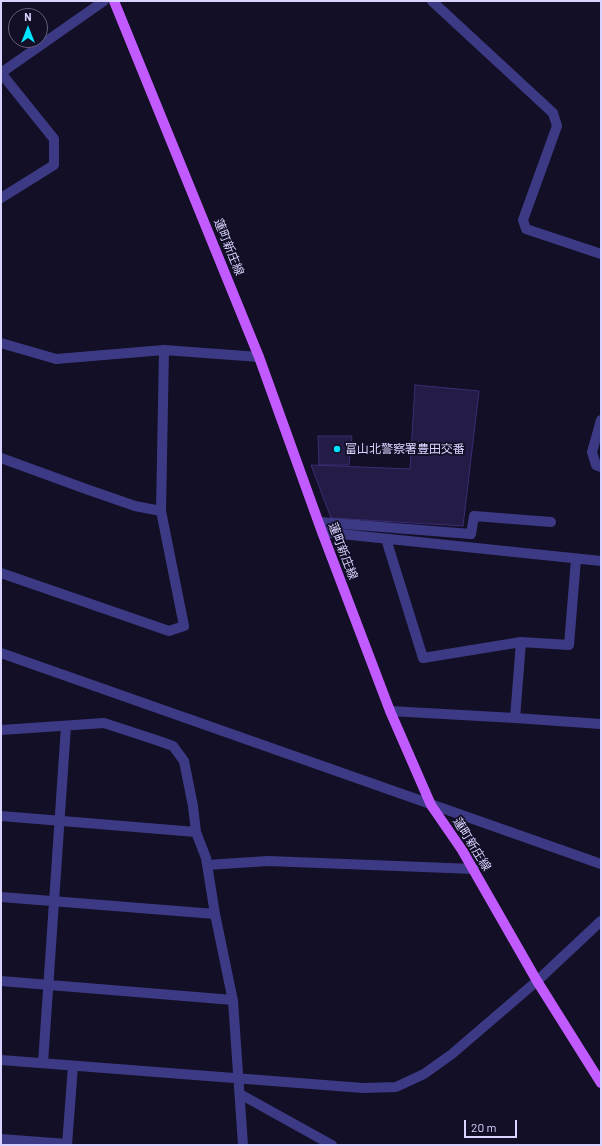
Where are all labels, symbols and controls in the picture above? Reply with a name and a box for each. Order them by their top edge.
north arrow [8,8,48,48]
text: N [24,10,32,23]
street label: 蓮町新庄線 [211,216,247,278]
place label: 富山北警察署豊田交番 [345,442,465,456]
marker: 富山北警察署豊田交番 [332,444,342,454]
street label: 蓮町新庄線 [326,520,360,582]
street label: 蓮町新庄線 [450,815,494,873]
scale bar [466,1112,519,1138]
text: 20 m [471,1120,497,1134]

